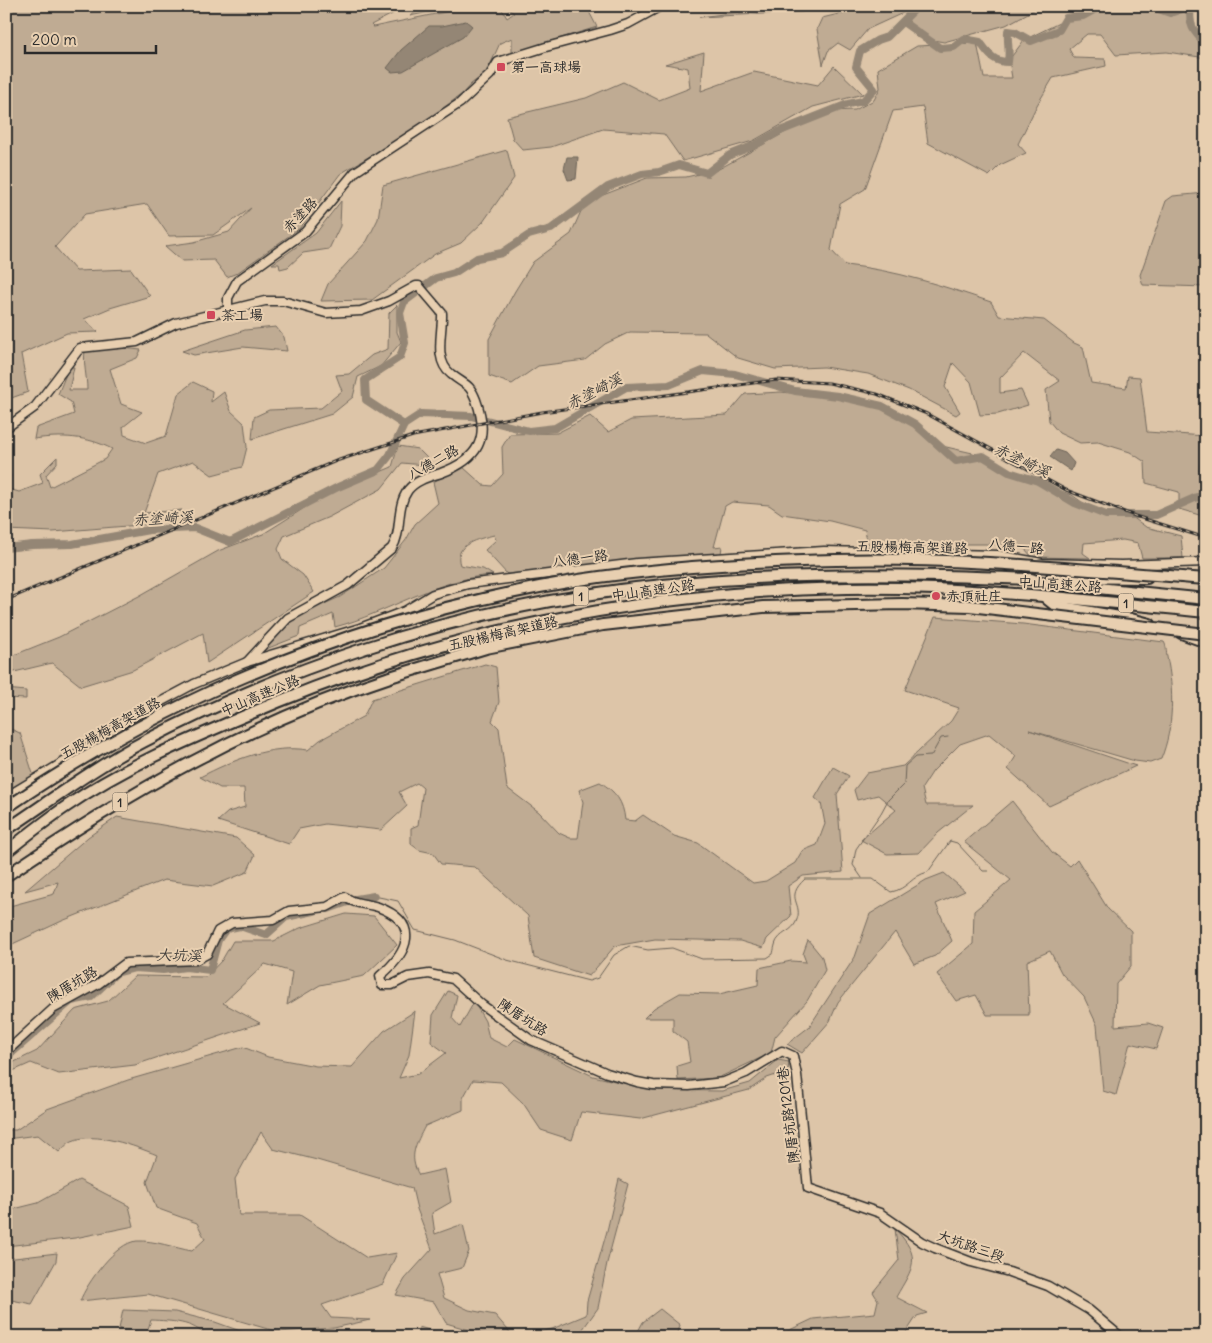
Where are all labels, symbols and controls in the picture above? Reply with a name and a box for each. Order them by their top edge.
scale bar [25,22,156,54]
text: 200 m [32,30,77,49]
place label: 第一高球場 [511,58,581,76]
marker: 第一高球場 [495,61,507,73]
street label: 赤塗路 [279,194,321,236]
place label: 茶工場 [221,306,263,324]
marker: 茶工場 [205,309,217,321]
water label: 赤塗崎溪 [563,368,626,413]
water label: 赤塗崎溪 [991,439,1054,482]
street label: 八德二路 [404,441,462,483]
water label: 赤塗崎溪 [133,507,194,529]
street label: 八德一路 [987,534,1045,558]
street label: 五股楊梅高架道路 [856,537,968,557]
street label: 八德一路 [551,546,609,570]
street label: 中山高速公路 [1017,572,1103,596]
street label: 中山高速公路 [610,575,696,605]
road number: 1 [574,586,588,606]
place label: 赤頂社庄 [946,587,1002,605]
marker: 赤頂社庄 [930,590,942,602]
road number: 1 [1118,594,1134,612]
street label: 五股楊梅高架道路 [446,612,560,654]
street label: 中山高速公路 [218,670,302,720]
street label: 五股楊梅高架道路 [57,693,163,763]
road number: 1 [112,792,128,812]
water label: 大坑溪 [156,945,203,965]
street label: 陳厝坑路 [43,962,101,1006]
street label: 陳厝坑路 [495,994,551,1040]
street label: 陳厝坑路1201巷 [773,1064,803,1165]
street label: 大坑路三段 [935,1226,1007,1266]

